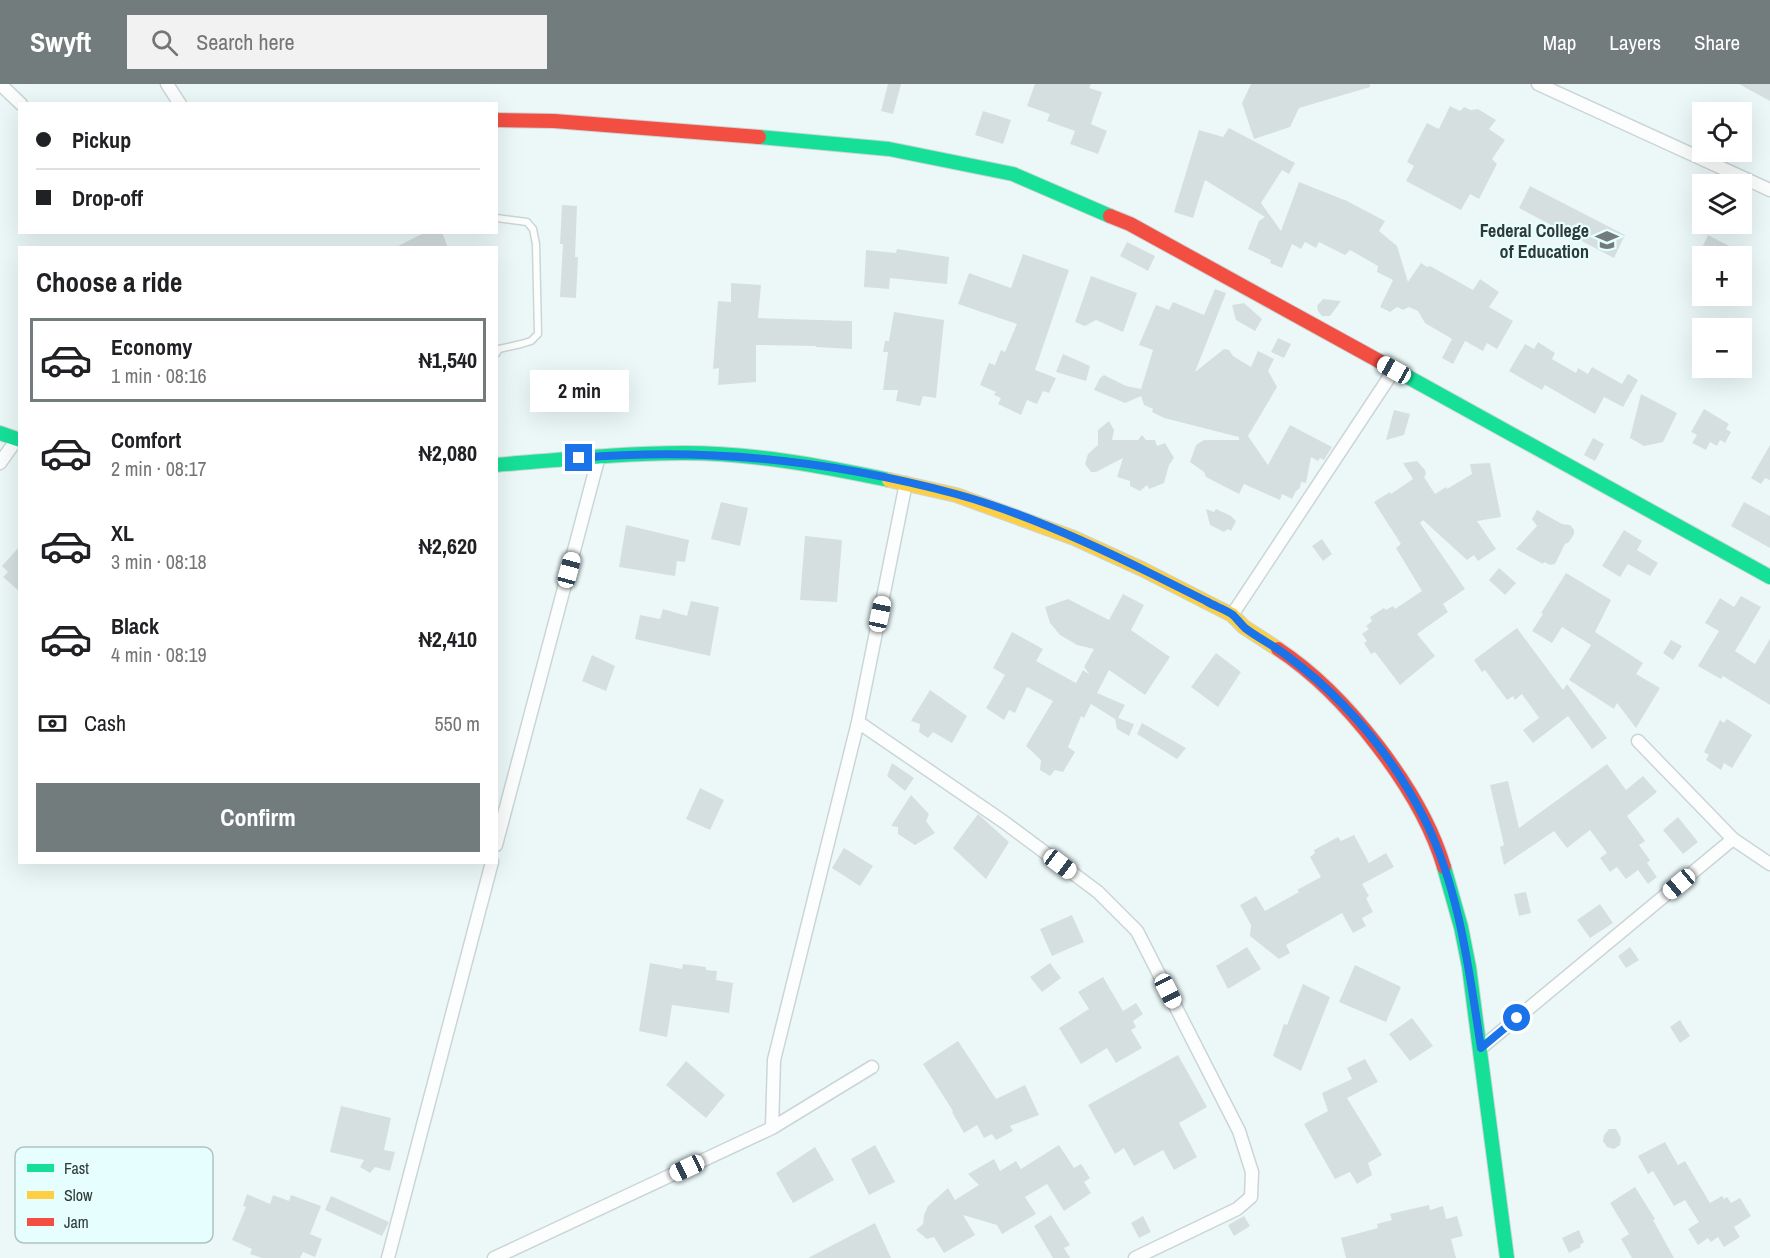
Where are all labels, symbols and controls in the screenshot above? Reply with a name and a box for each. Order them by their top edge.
search box [127,15,547,69]
text: Swyft [30,23,91,61]
icon: search [148,26,181,59]
text: Search here [196,27,295,57]
text: Map [1543,28,1576,57]
text: Layers [1609,28,1661,57]
text: Share [1694,28,1740,57]
map controls [1692,102,1752,378]
button: locate [1692,102,1752,162]
text: Pickup [72,125,131,155]
button: layers [1692,174,1752,234]
text: Drop-off [72,183,143,213]
place label: Federal College of Education [1480,218,1589,264]
school or university icon: Federal College of Education [1594,227,1620,253]
button: + [1692,246,1752,306]
text: Choose a ride [36,264,182,300]
button: − [1692,318,1752,378]
text: Economy [111,332,192,362]
icon: car [39,333,93,387]
text: ₦1,540 [419,345,477,375]
car [1374,353,1414,387]
text: 1 min · 08:16 [111,362,207,389]
callout: 2 min [530,371,628,413]
text: 2 min [558,377,601,404]
text: Comfort [111,425,181,455]
icon: car [39,426,93,480]
text: ₦2,080 [419,438,477,468]
route end [565,444,592,471]
text: 2 min · 08:17 [111,455,207,482]
text: XL [111,518,134,548]
icon: car [39,519,93,573]
text: ₦2,620 [419,531,477,561]
text: 3 min · 08:18 [111,548,207,575]
car [556,550,582,590]
car [867,595,893,633]
text: Black [111,611,159,641]
icon: car [39,612,93,666]
text: ₦2,410 [419,624,477,654]
text: 4 min · 08:19 [111,641,207,668]
icon: cash [36,707,69,740]
text: Cash [84,708,126,738]
text: 550 m [434,710,480,737]
button: Confirm [36,783,480,852]
car [1040,846,1080,882]
car [1659,866,1699,902]
car [1152,971,1184,1011]
route start [1503,1004,1530,1031]
legend [15,1147,213,1243]
car [667,1152,707,1184]
text: Fast [64,1157,89,1179]
text: Slow [64,1184,93,1206]
text: Jam [64,1211,89,1233]

